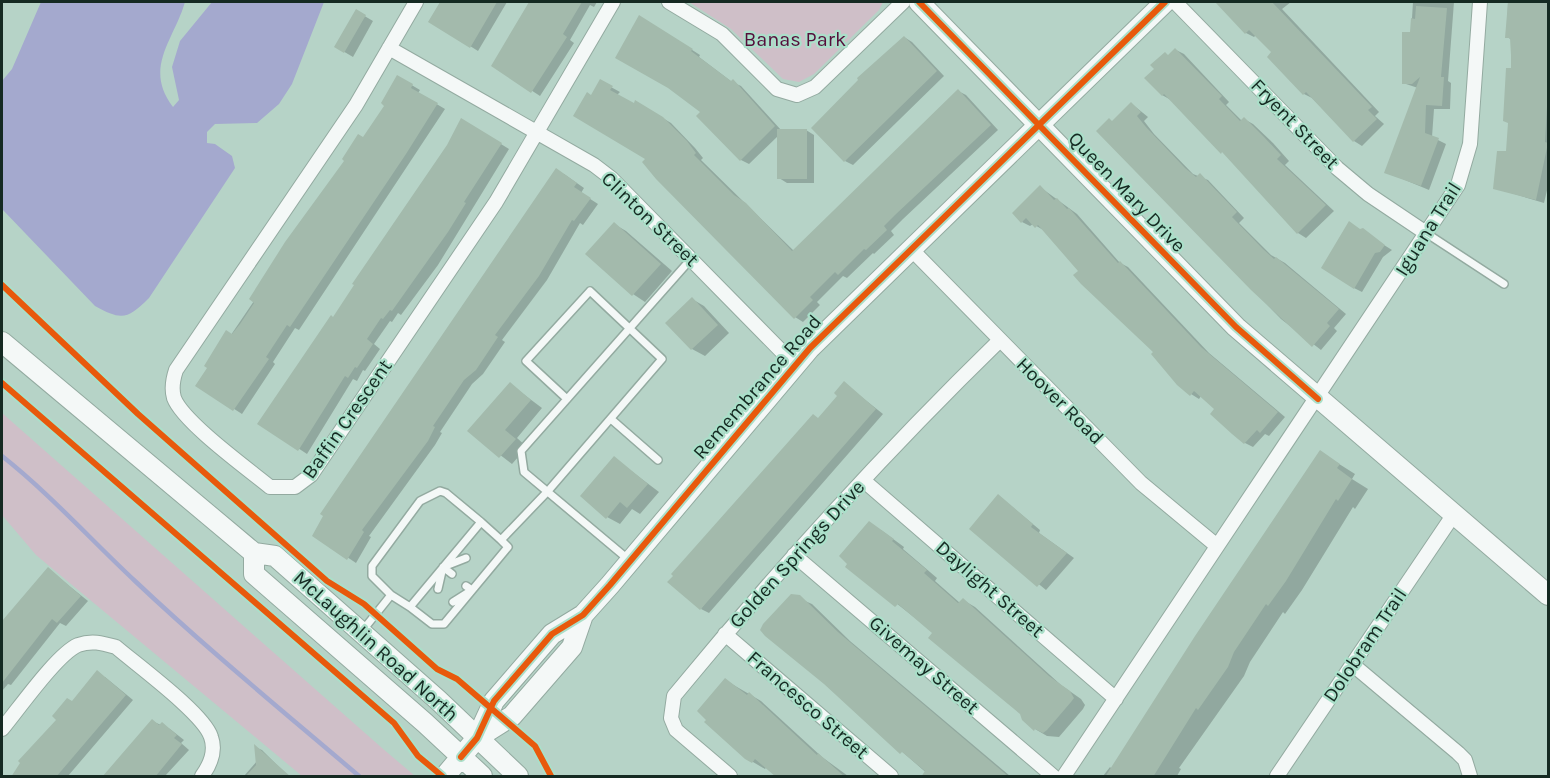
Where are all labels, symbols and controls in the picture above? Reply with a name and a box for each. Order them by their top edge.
park label: Banas Park [744,28,846,51]
street label: Fryent Street [1246,74,1344,174]
street label: Queen Mary Drive [1064,127,1190,257]
street label: Clinton Street [597,167,704,271]
street label: Iguana Trail [1390,178,1466,280]
street label: Remembrance Road [688,310,826,464]
street label: Hoover Road [1012,353,1108,449]
street label: Baffin Crescent [297,355,397,483]
street label: Golden Springs Drive [725,475,869,633]
street label: Daylight Street [931,536,1049,642]
street label: McLaughlin Road North [289,566,463,726]
street label: Dolobram Trail [1318,584,1412,706]
street label: Givemay Street [864,611,984,719]
street label: Francesco Street [743,646,874,764]

